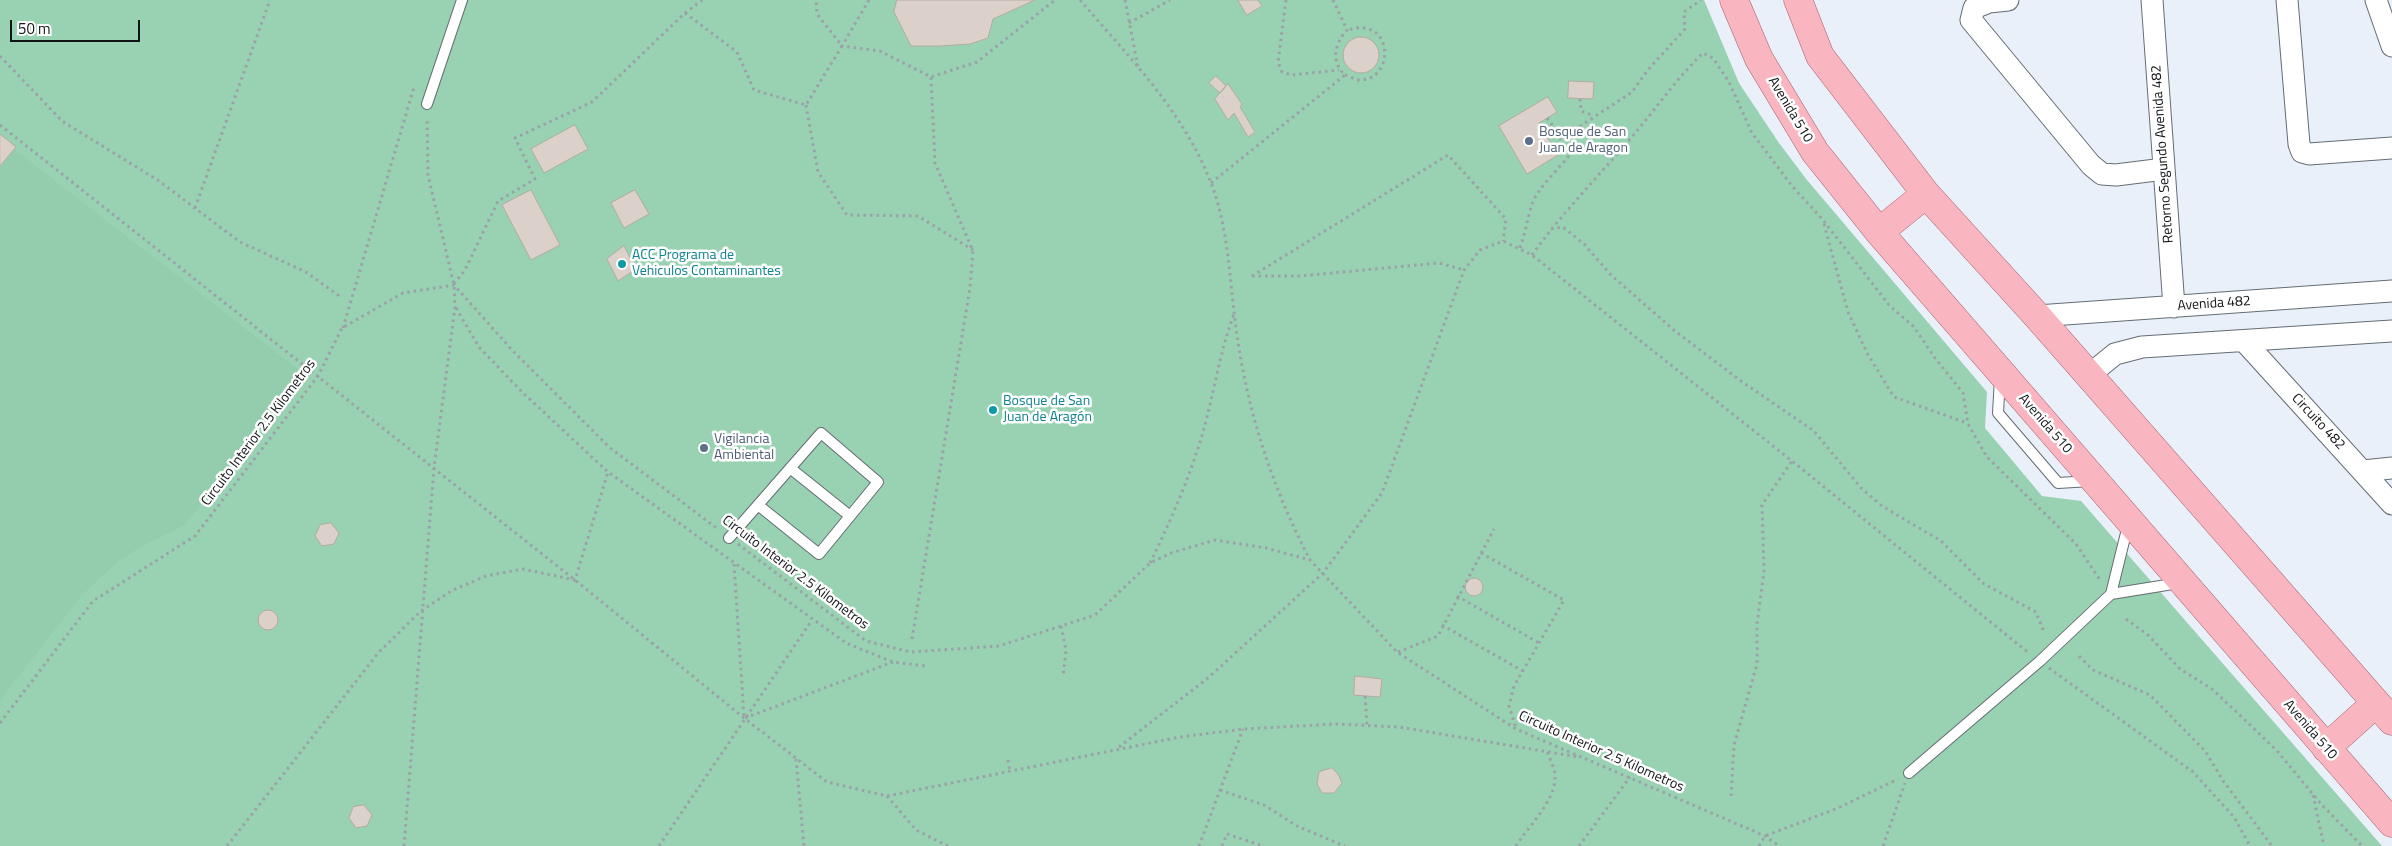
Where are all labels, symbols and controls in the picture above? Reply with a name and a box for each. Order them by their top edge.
scale bar [12,10,142,42]
text: 50 m [18,17,51,40]
street label: Retorno Segundo Avenida 482 [2148,64,2178,244]
street label: Avenida 510 [1764,74,1816,146]
place label: Bosque de San Juan de Aragon [1539,125,1628,158]
marker: Bosque de San Juan de Aragon [1523,135,1535,147]
place label: ACC Programa de Vehiculos Contaminantes [632,248,781,280]
marker: ACC Programa de Vehiculos Contaminantes [616,258,628,270]
street label: Avenida 482 [2177,293,2251,315]
street label: Circuito Interior 2.5 Kilometros [198,356,320,510]
street label: Circuito 482 [2288,390,2348,454]
street label: Avenida 510 [2015,391,2075,457]
place label: Bosque de San Juan de Aragón [1003,394,1092,427]
marker: Bosque de San Juan de Aragón [987,404,999,416]
place label: Vigilancia Ambiental [714,432,774,464]
marker: Vigilancia Ambiental [698,442,710,454]
street label: Circuito Interior 2.5 Kilometros [718,512,872,634]
street label: Avenida 510 [2280,697,2340,763]
street label: Circuito Interior 2.5 Kilometros [1516,708,1686,796]

